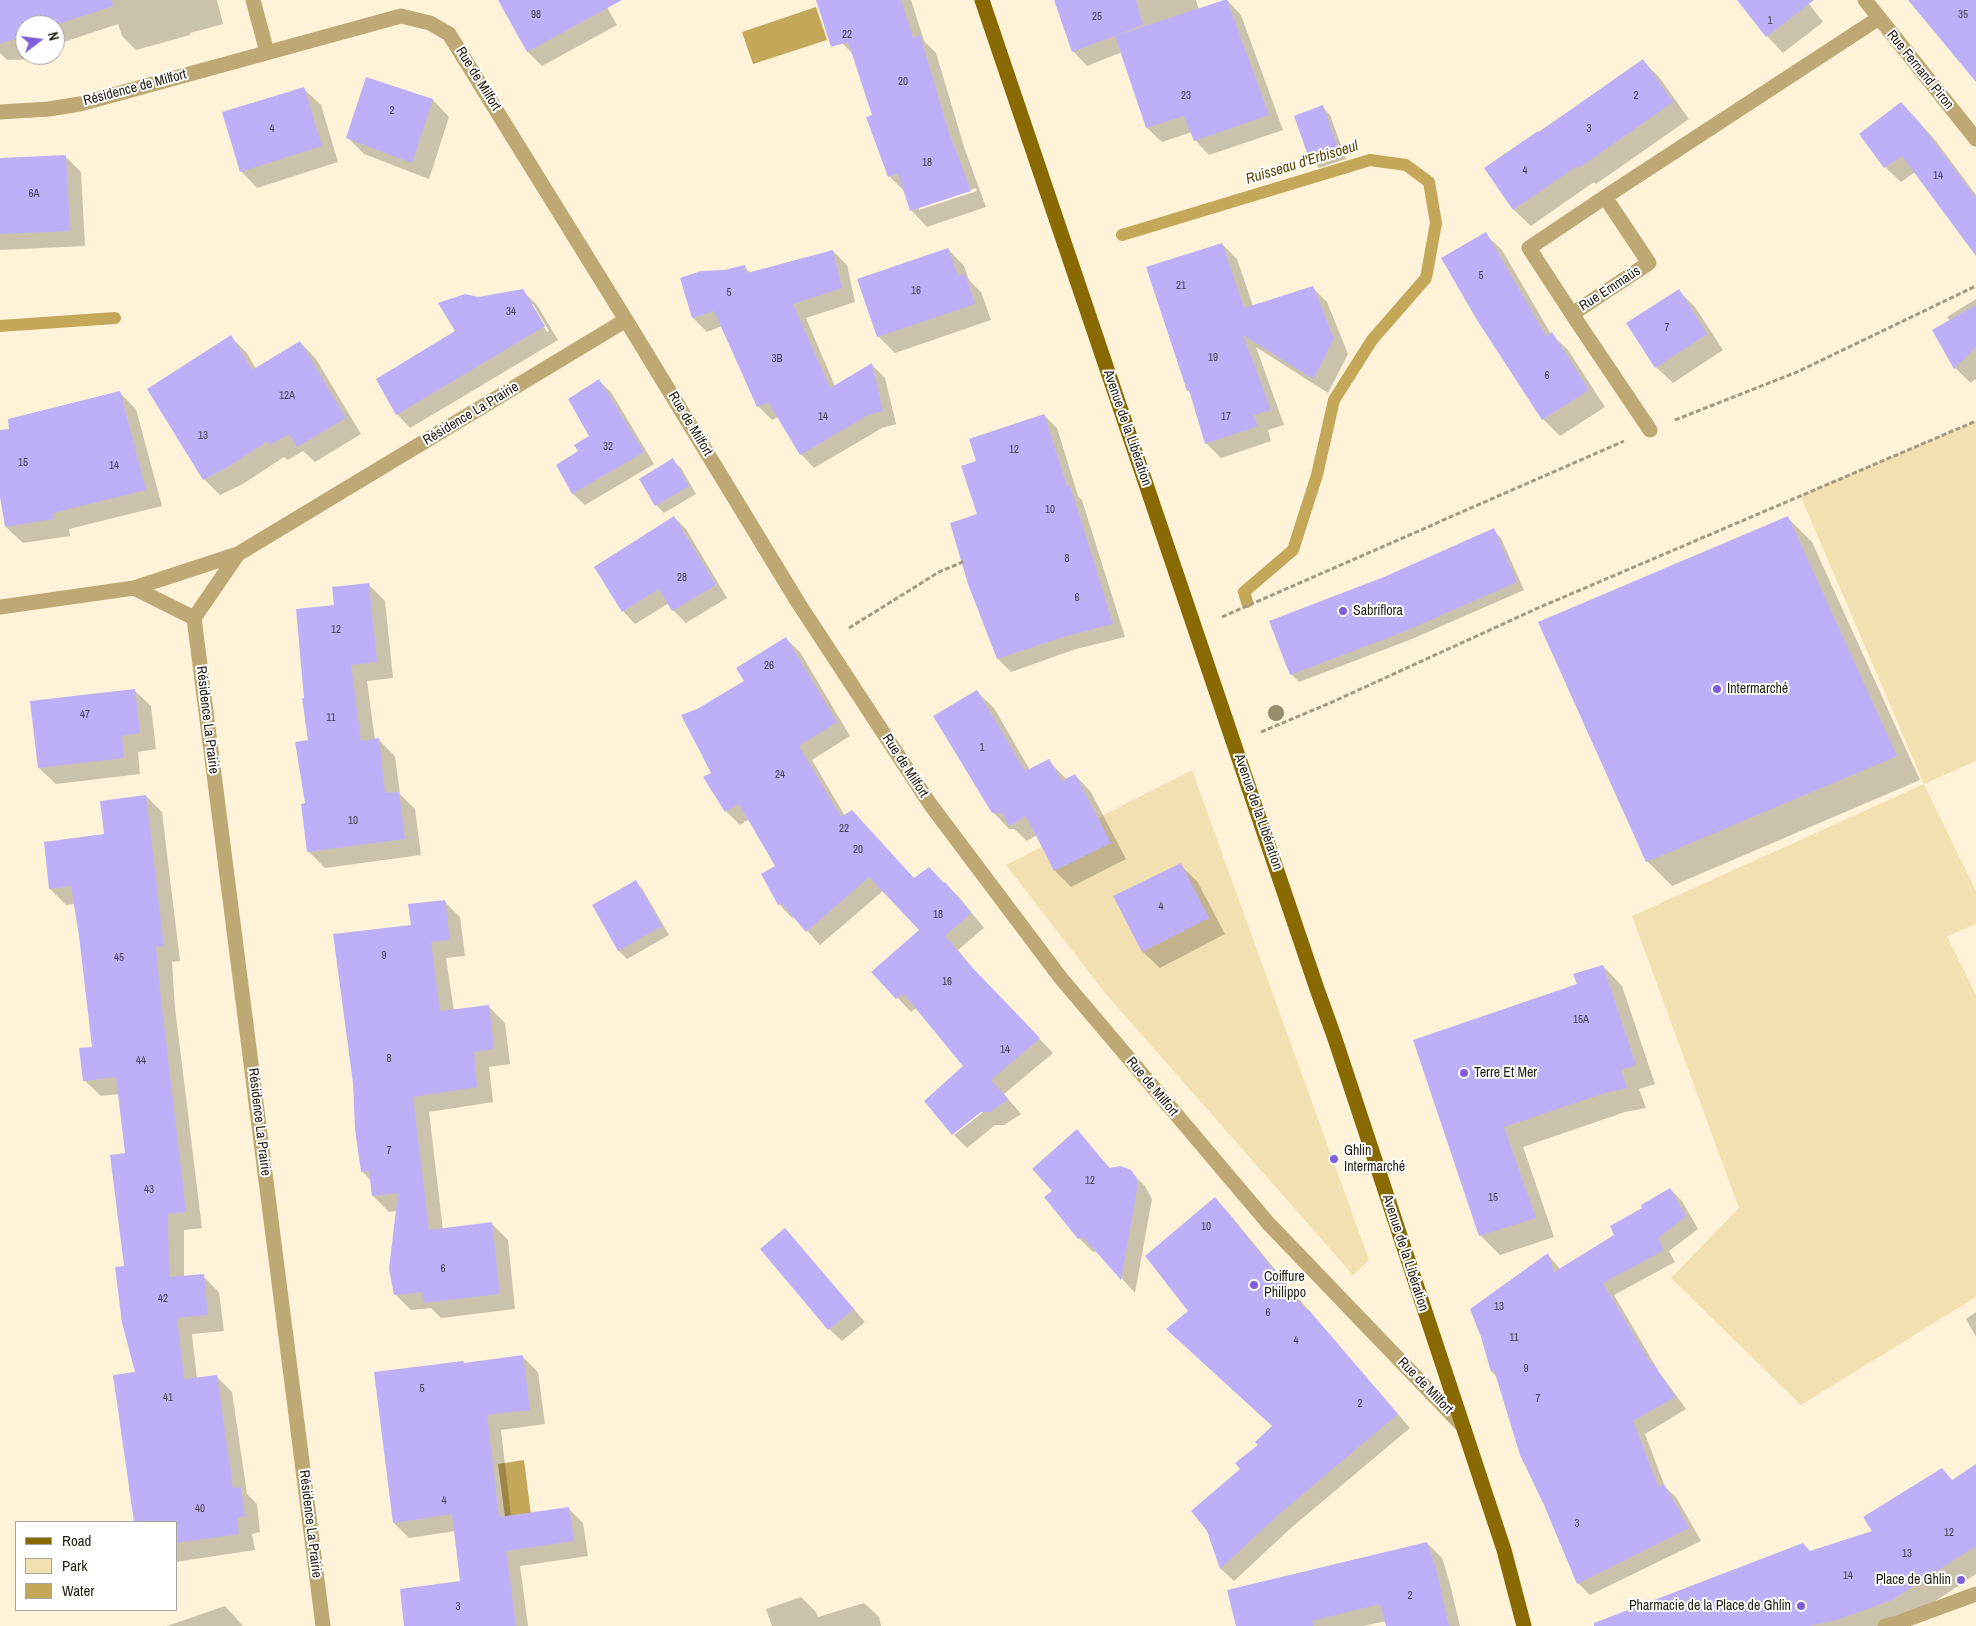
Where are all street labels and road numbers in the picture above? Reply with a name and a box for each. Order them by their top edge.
street label: Rue Fernand Piron [1883,27,1957,113]
street label: Rue de Milfort [452,44,504,114]
street label: Résidence de Milfort [82,66,188,110]
street label: Rue Emmaüs [1576,263,1644,315]
street label: Avenue de la Libération [1099,368,1155,488]
street label: Résidence La Prairie [420,379,522,449]
street label: Rue de Milfort [664,389,716,459]
street label: Résidence La Prairie [192,665,222,775]
street label: Rue de Milfort [878,731,932,801]
street label: Avenue de la Libération [1230,752,1286,872]
street label: Rue de Milfort [1122,1054,1182,1120]
street label: Résidence La Prairie [244,1067,274,1177]
street label: Avenue de la Libération [1378,1193,1432,1313]
street label: Rue de Milfort [1394,1354,1456,1418]
street label: Résidence La Prairie [295,1469,325,1579]

